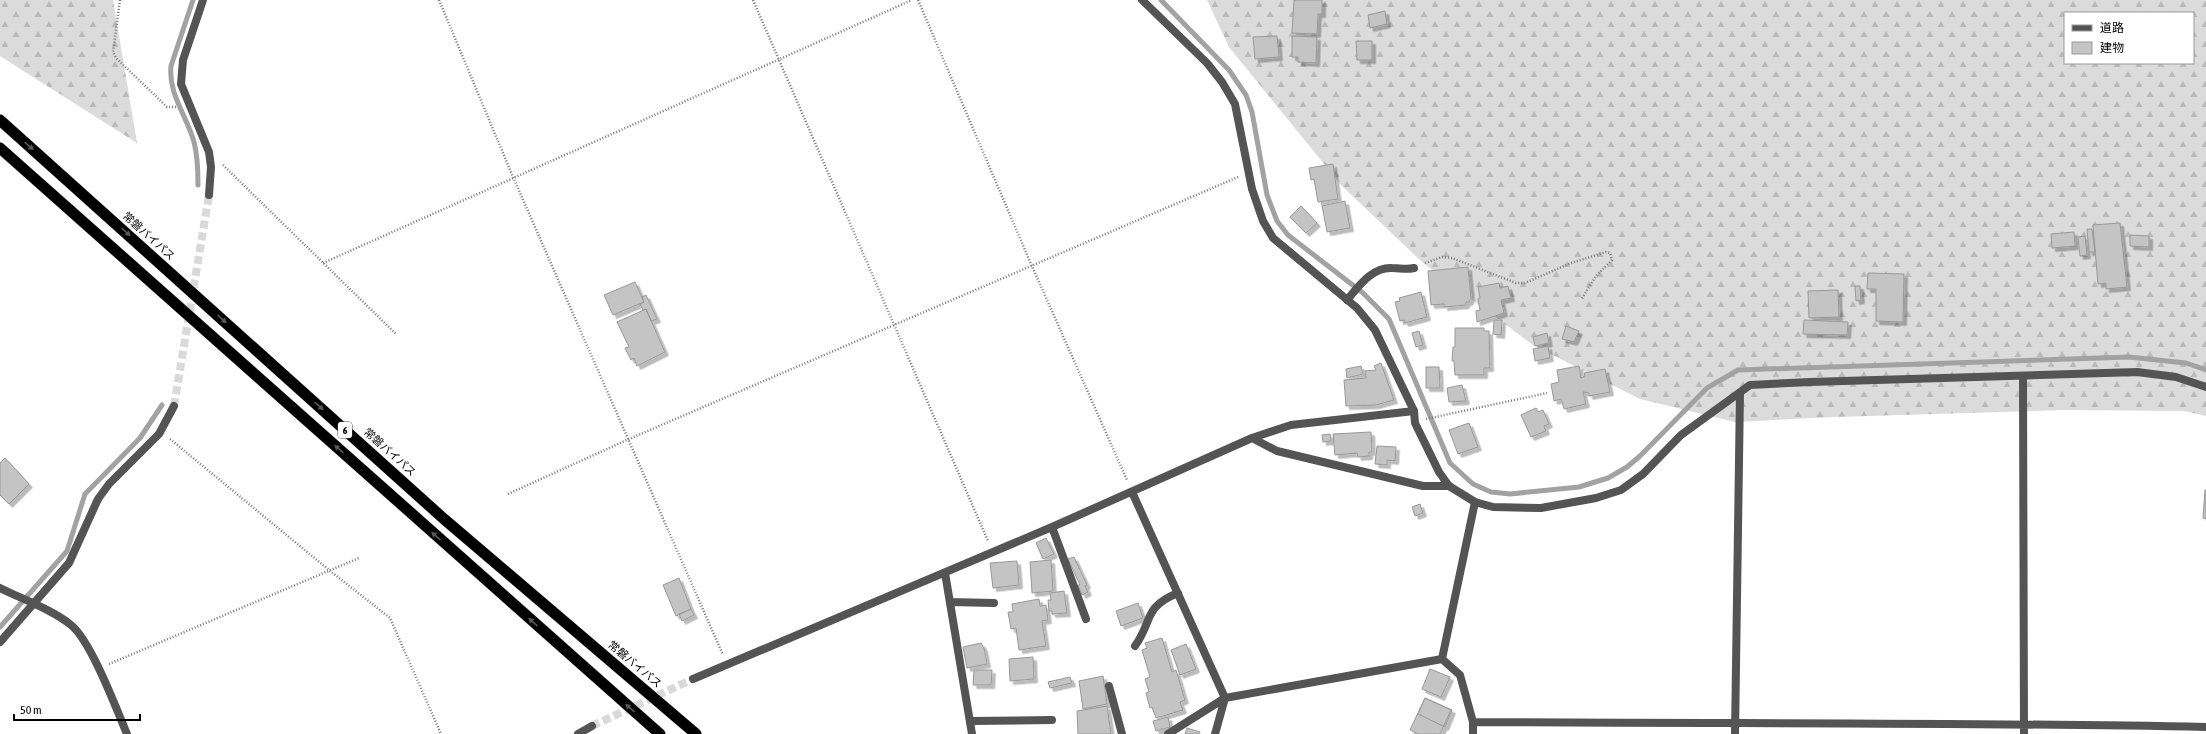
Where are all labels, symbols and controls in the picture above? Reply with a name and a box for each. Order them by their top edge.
legend [2064,12,2194,64]
text: 道路 [2100,21,2124,35]
text: 建物 [2100,41,2124,55]
one-way arrow [24,141,34,150]
street label: 常磐バイパス [121,210,177,262]
one-way arrow [121,228,131,237]
one-way arrow [217,315,228,324]
one-way arrow [314,402,324,411]
road number: 6 [338,422,352,438]
street label: 常磐バイパス [362,426,418,478]
one-way arrow [334,444,344,454]
one-way arrow [431,531,441,540]
one-way arrow [528,617,538,627]
street label: 常磐バイパス [606,638,664,690]
scale bar [14,696,140,722]
text: 50 m [20,703,42,717]
one-way arrow [625,704,636,713]

